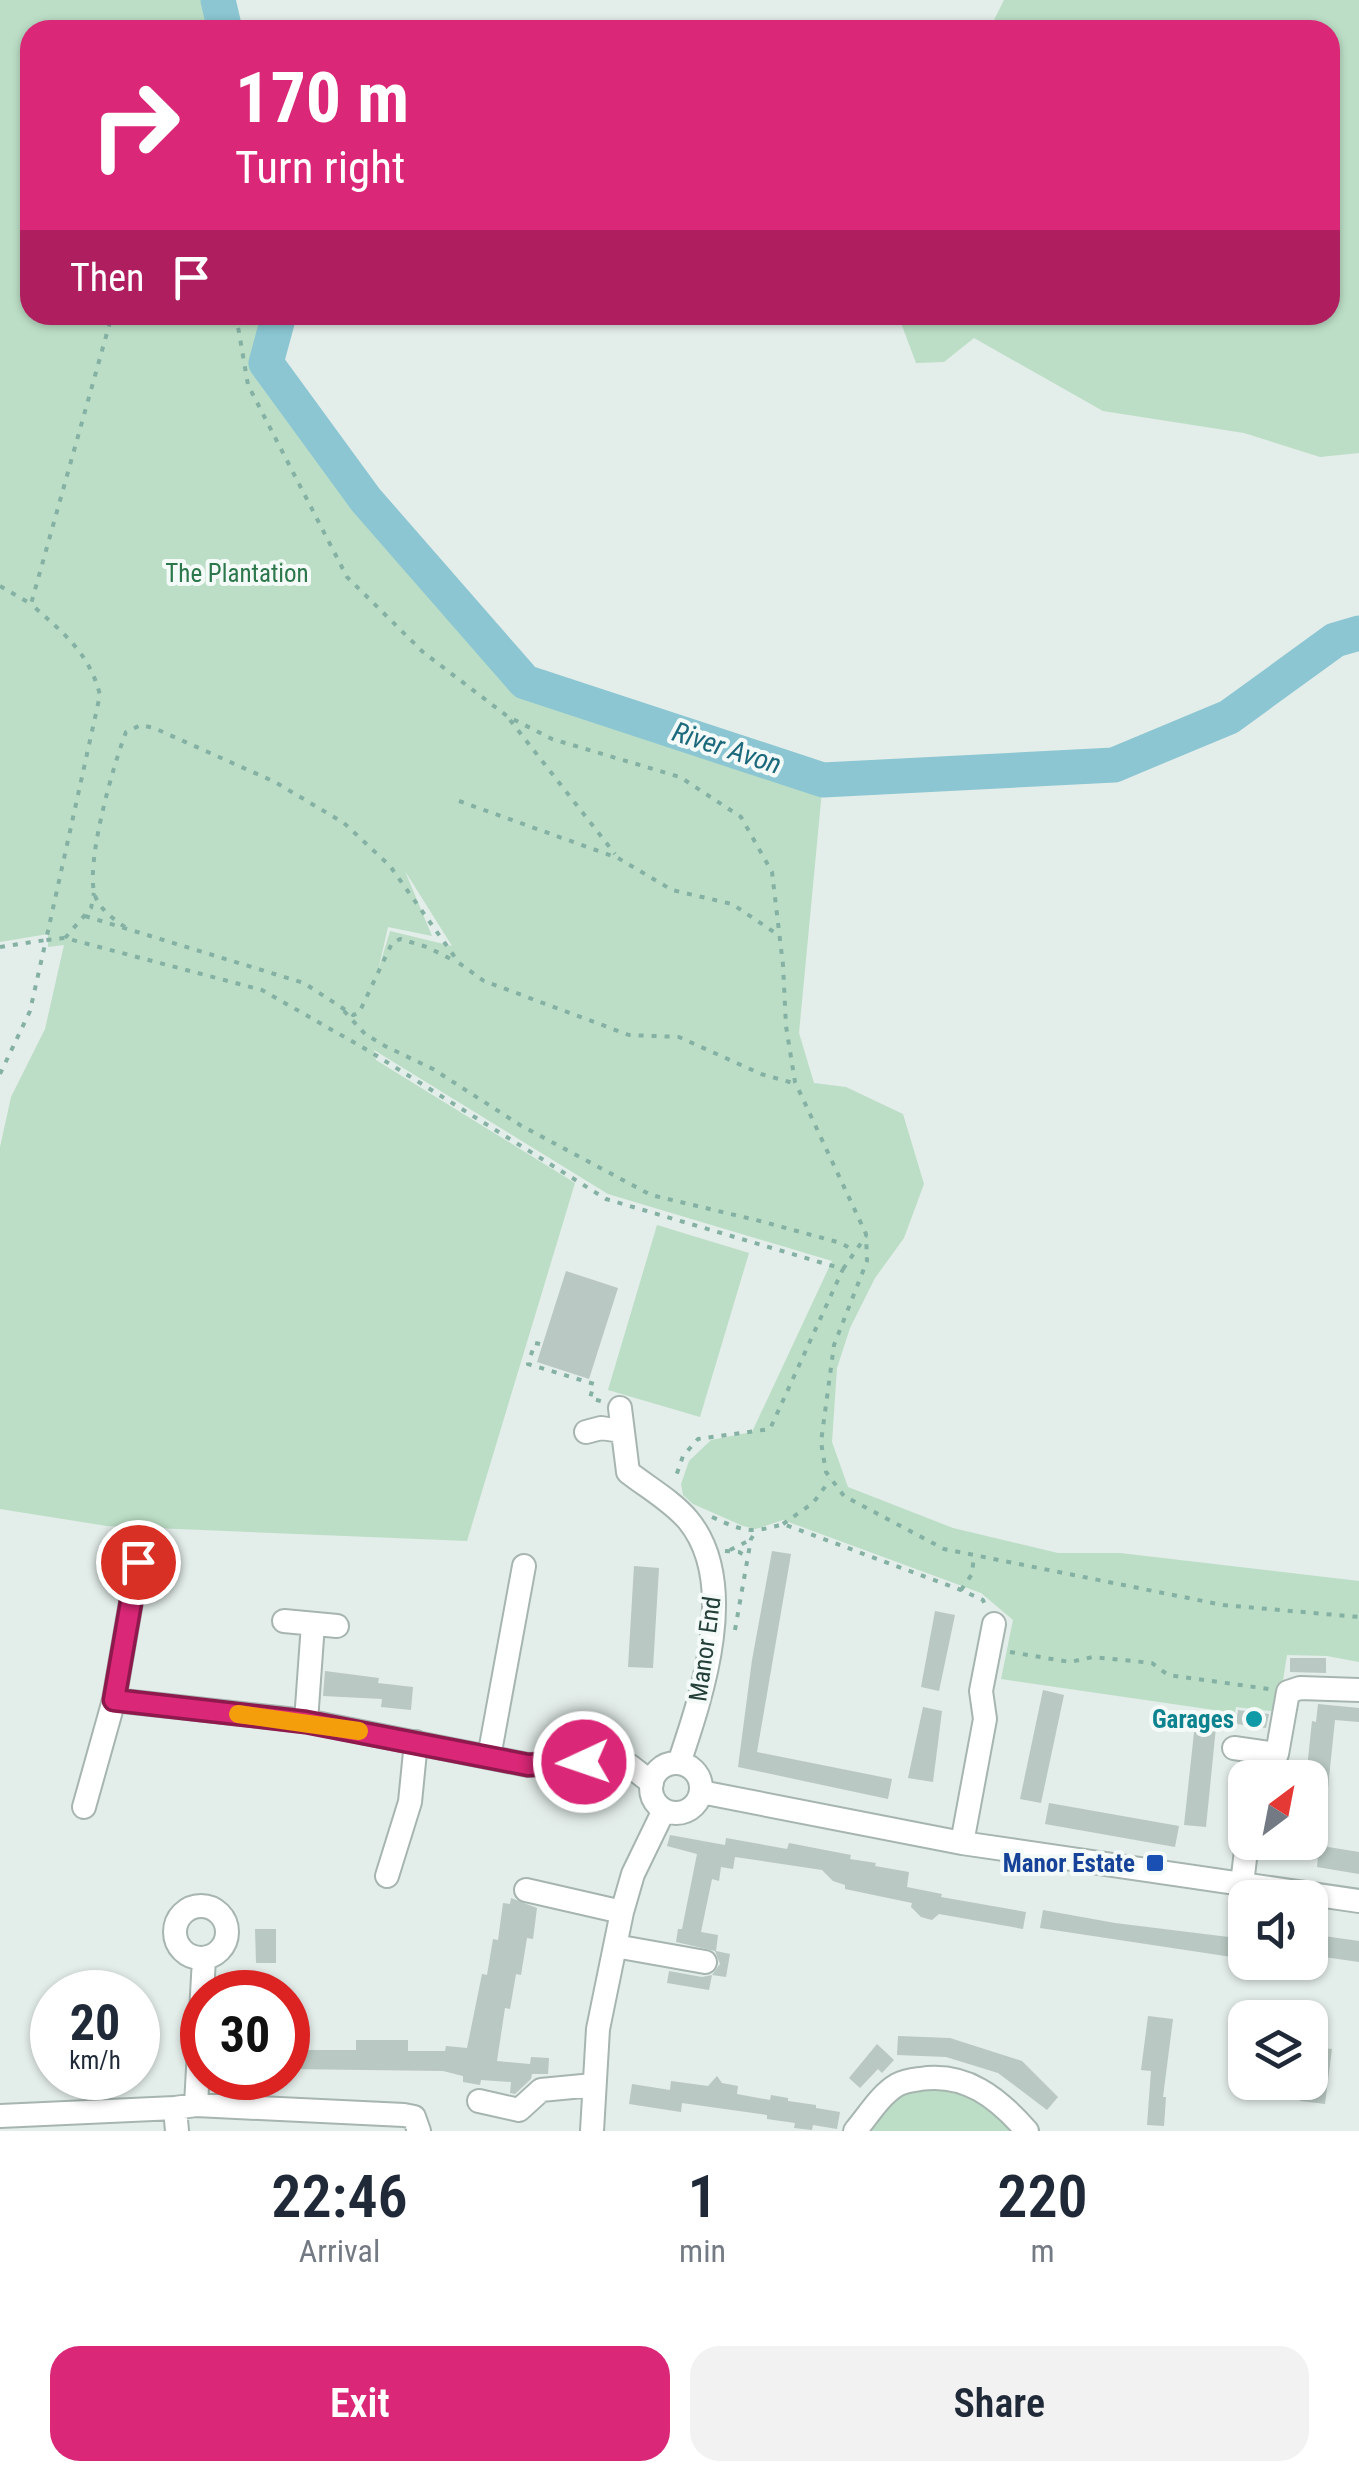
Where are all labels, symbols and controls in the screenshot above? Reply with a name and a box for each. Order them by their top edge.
text: 170 m [235,57,409,139]
icon: right [70,60,200,190]
text: Turn right [235,141,405,194]
icon: arrive [164,250,219,305]
text: Then [70,256,144,300]
park label: The Plantation [165,559,309,588]
water label: River Avon [668,715,786,781]
pin [96,1520,181,1605]
icon: arrive [111,1535,166,1590]
street label: Manor End [683,1595,727,1703]
place label: Garages [1152,1705,1234,1734]
marker: Garages [1243,1708,1265,1730]
position arrow [532,1710,636,1814]
north arrow [1228,1760,1328,1860]
map controls [1228,1760,1328,2100]
place label: Manor Estate [1003,1849,1135,1878]
marker: Manor Estate [1144,1852,1166,1874]
button: sound [1228,1880,1328,1980]
speed limit sign: 30 [180,1970,310,2100]
text: 20 [70,1994,120,2052]
button: layers [1228,2000,1328,2100]
text: km/h [69,2046,121,2075]
text: 22:46 [271,2161,408,2232]
text: 1 [687,2161,718,2232]
text: 220 [997,2161,1088,2232]
text: Arrival [299,2232,380,2270]
text: min [679,2232,726,2270]
text: m [1030,2232,1055,2270]
button: Exit [50,2346,670,2461]
button: Share [690,2346,1309,2461]

